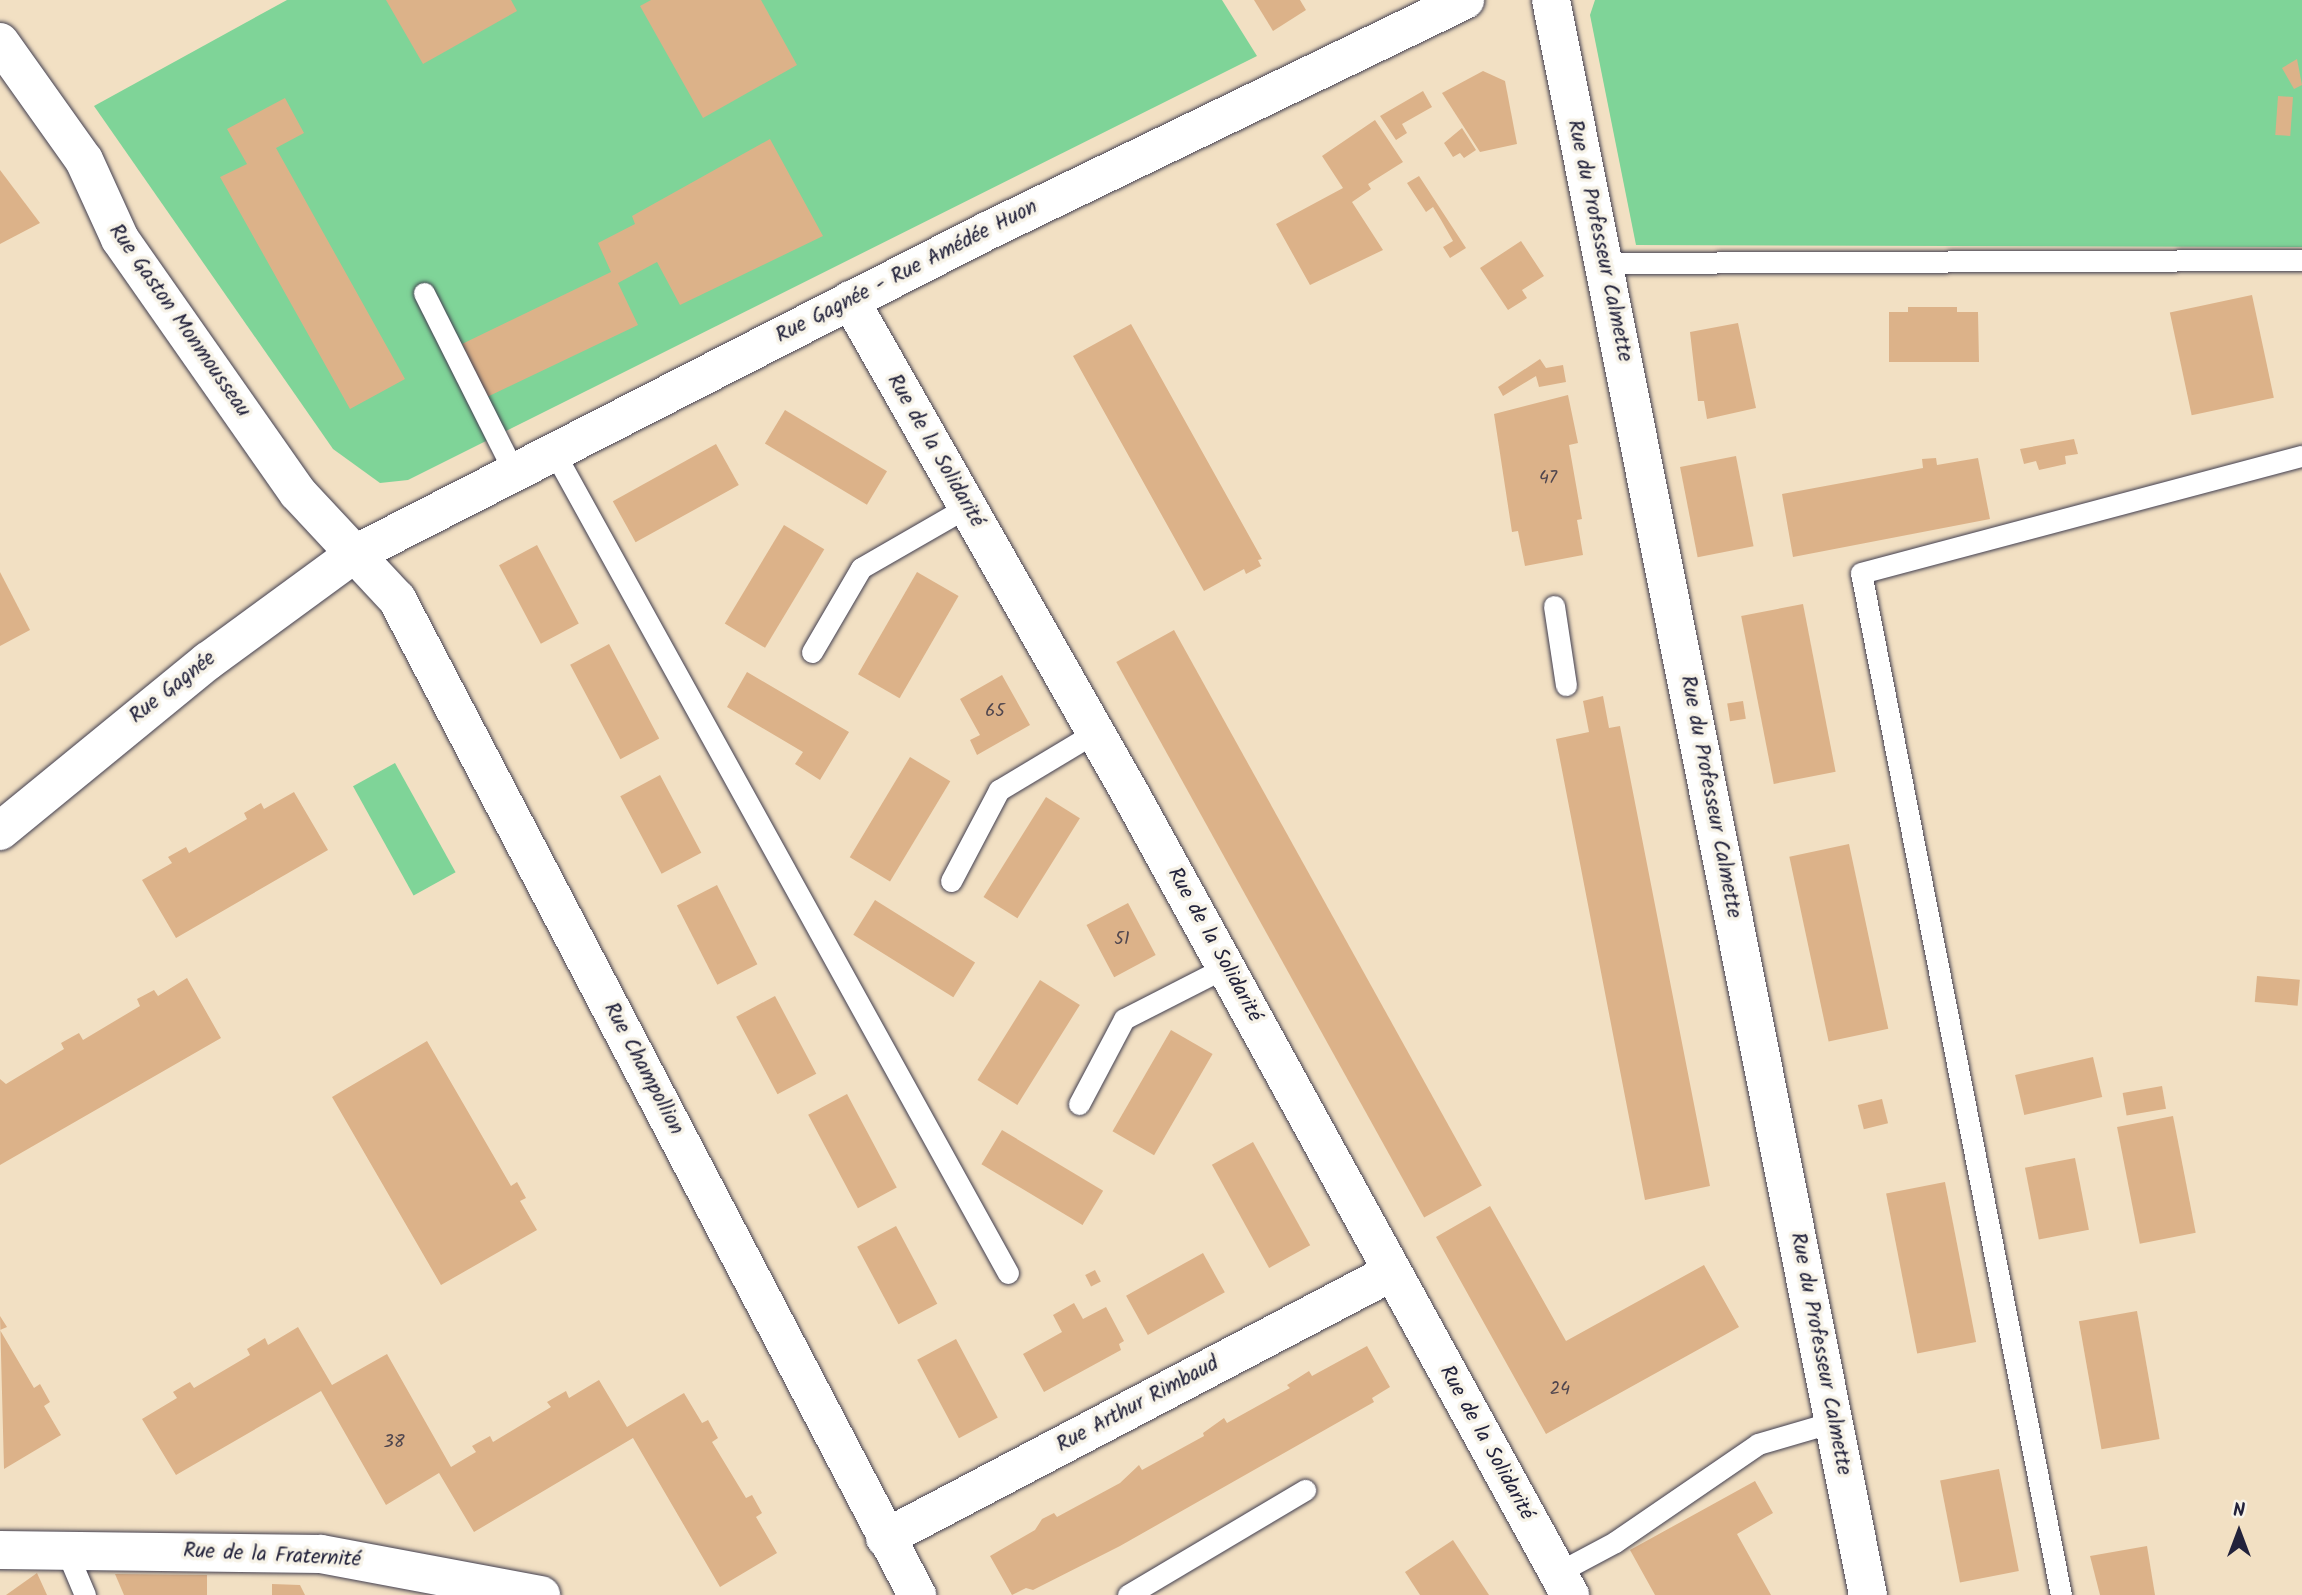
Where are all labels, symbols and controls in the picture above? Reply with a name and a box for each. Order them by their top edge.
street label: Rue du Professeur Calmette [1561,118,1637,364]
street label: Rue Gagnée - Rue Amédée Huon [772,195,1042,349]
street label: Rue Gaston Monmousseau [103,220,255,422]
street label: Rue de la Solidarité [881,370,989,532]
house number: 47 [1539,468,1557,490]
street label: Rue Gagnée [125,646,221,730]
street label: Rue du Professeur Calmette [1674,674,1746,920]
house number: 65 [985,701,1005,723]
street label: Rue de la Solidarité [1161,863,1267,1027]
house number: 51 [1114,929,1130,951]
street label: Rue Champollion [598,999,688,1139]
street label: Rue du Professeur Calmette [1784,1231,1856,1477]
street label: Rue Arthur Rimbaud [1053,1352,1223,1458]
street label: Rue de la Solidarité [1433,1361,1539,1525]
house number: 24 [1550,1379,1570,1401]
house number: 38 [383,1432,405,1454]
text: N [2233,1496,2245,1526]
north arrow [2204,1497,2274,1567]
street label: Rue de la Fraternité [183,1539,361,1573]

